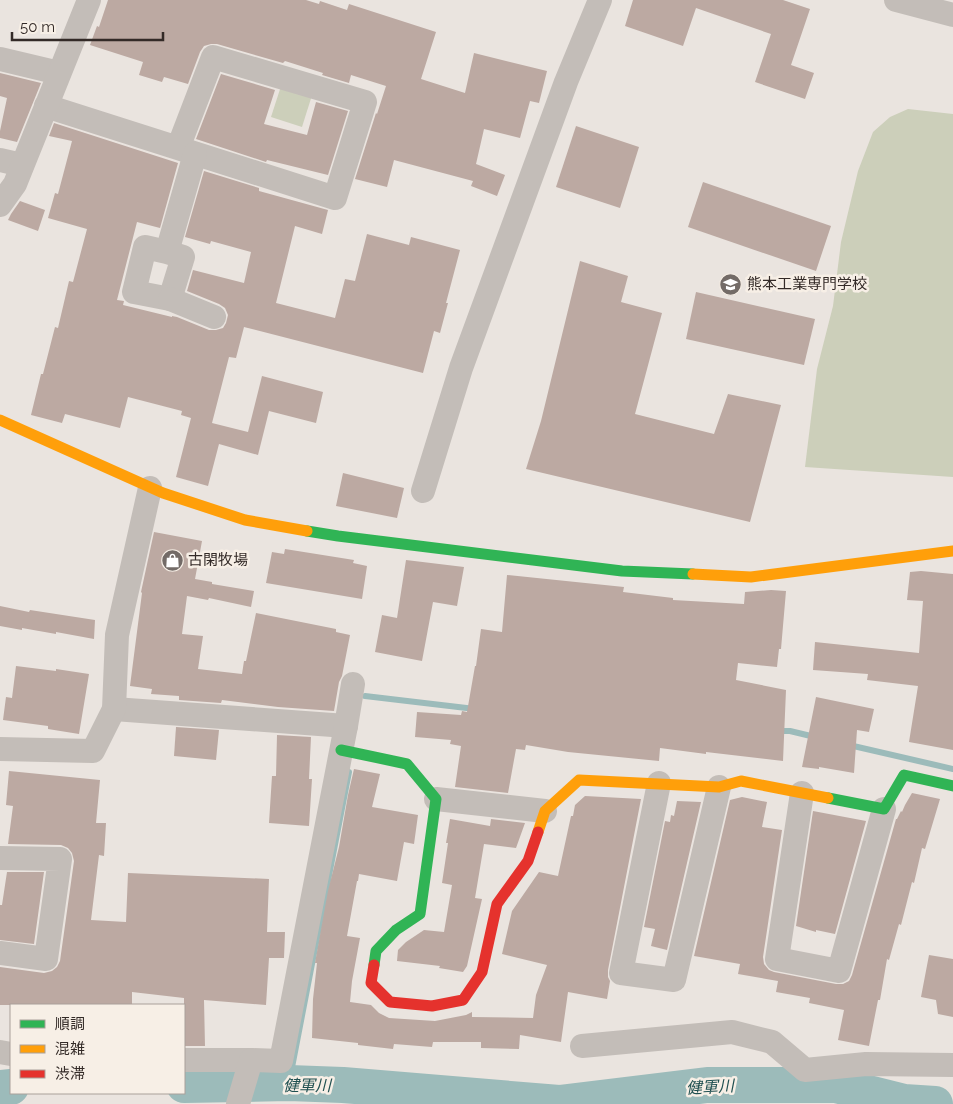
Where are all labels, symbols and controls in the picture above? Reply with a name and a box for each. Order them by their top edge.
scale bar [12,10,164,42]
text: 50 m [20,18,55,36]
school or university icon: 熊本工業専門学校 [719,272,743,296]
place label: 熊本工業専門学校 [747,275,867,293]
shop icon: 古閑牧場 [160,548,184,572]
place label: 古閑牧場 [188,551,248,569]
legend [10,1004,185,1094]
text: 順調 [55,1015,85,1033]
text: 混雑 [55,1040,85,1058]
text: 渋滞 [55,1065,85,1083]
water label: 健軍川 [283,1076,333,1095]
water label: 健軍川 [686,1076,736,1098]

